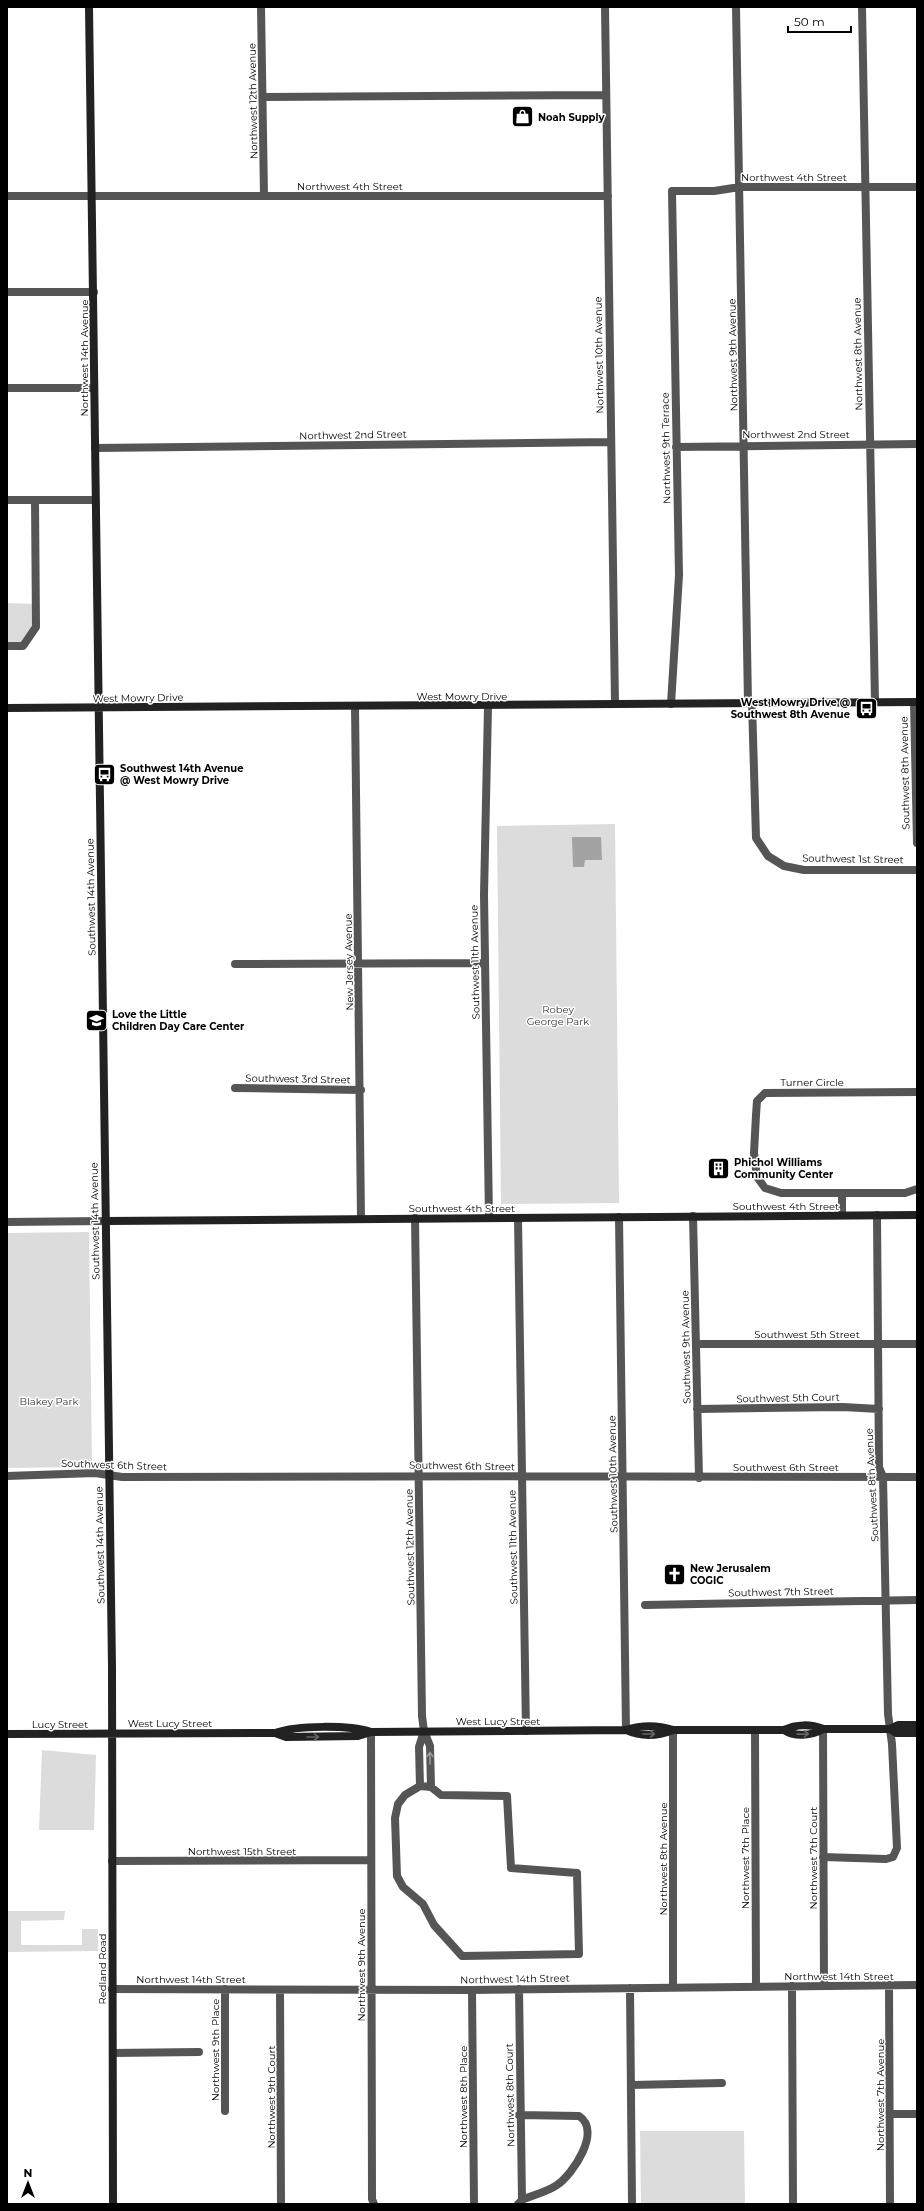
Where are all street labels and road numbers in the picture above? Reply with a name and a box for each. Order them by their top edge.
street label: Northwest 12th Avenue [245,43,261,159]
street label: Northwest 4th Street [741,171,847,184]
street label: Northwest 4th Street [297,180,403,193]
street label: Northwest 10th Avenue [591,296,607,414]
street label: Northwest 8th Avenue [851,297,865,411]
street label: Northwest 9th Avenue [726,298,740,412]
street label: Northwest 14th Avenue [78,300,91,416]
street label: Northwest 9th Terrace [659,392,673,504]
street label: Northwest 2nd Street [299,428,407,442]
street label: Northwest 2nd Street [742,428,850,441]
street label: West Mowry Drive [417,690,507,703]
street label: West Mowry Drive [92,691,184,705]
street label: Southwest 8th Avenue [898,716,912,830]
street label: Southwest 14th Avenue [83,838,99,956]
street label: Southwest 1st Street [802,852,904,866]
street label: Southwest 11th Avenue [468,905,482,1019]
street label: New Jersey Avenue [342,913,356,1011]
street label: Southwest 3rd Street [245,1072,351,1086]
street label: Turner Circle [780,1076,844,1089]
street label: Southwest 14th Avenue [87,1162,103,1280]
street label: Southwest 4th Street [733,1200,839,1213]
street label: Southwest 4th Street [409,1202,515,1215]
street label: Southwest 9th Avenue [679,1290,693,1404]
street label: Southwest 5th Street [754,1328,860,1341]
street label: Southwest 5th Court [736,1391,840,1405]
street label: Southwest 10th Avenue [605,1415,621,1533]
street label: Southwest 8th Avenue [863,1428,881,1542]
street label: Southwest 6th Street [61,1457,167,1473]
street label: Southwest 6th Street [409,1459,515,1473]
street label: Southwest 6th Street [733,1461,839,1474]
street label: Southwest 14th Avenue [92,1486,108,1604]
street label: Southwest 12th Avenue [402,1489,418,1605]
street label: Southwest 11th Avenue [506,1490,520,1604]
street label: Southwest 7th Street [728,1585,834,1599]
street label: West Lucy Street [456,1715,540,1728]
street label: West Lucy Street [128,1717,212,1730]
street label: Lucy Street [32,1718,88,1731]
street label: Northwest 8th Avenue [657,1802,670,1916]
street label: Northwest 7th Place [739,1807,752,1909]
street label: Northwest 7th Court [807,1807,820,1909]
street label: Northwest 15th Street [188,1845,296,1858]
street label: Northwest 9th Avenue [355,1909,368,2021]
street label: Redland Road [96,1934,109,2004]
street label: Northwest 14th Street [784,1970,894,1983]
street label: Northwest 14th Street [460,1972,570,1986]
street label: Northwest 14th Street [136,1973,246,1986]
street label: Northwest 9th Place [209,1999,222,2101]
street label: Northwest 7th Avenue [874,2039,887,2151]
street label: Northwest 8th Court [503,2043,517,2147]
street label: Northwest 9th Court [265,2045,278,2149]
street label: Northwest 8th Place [457,2046,470,2148]

